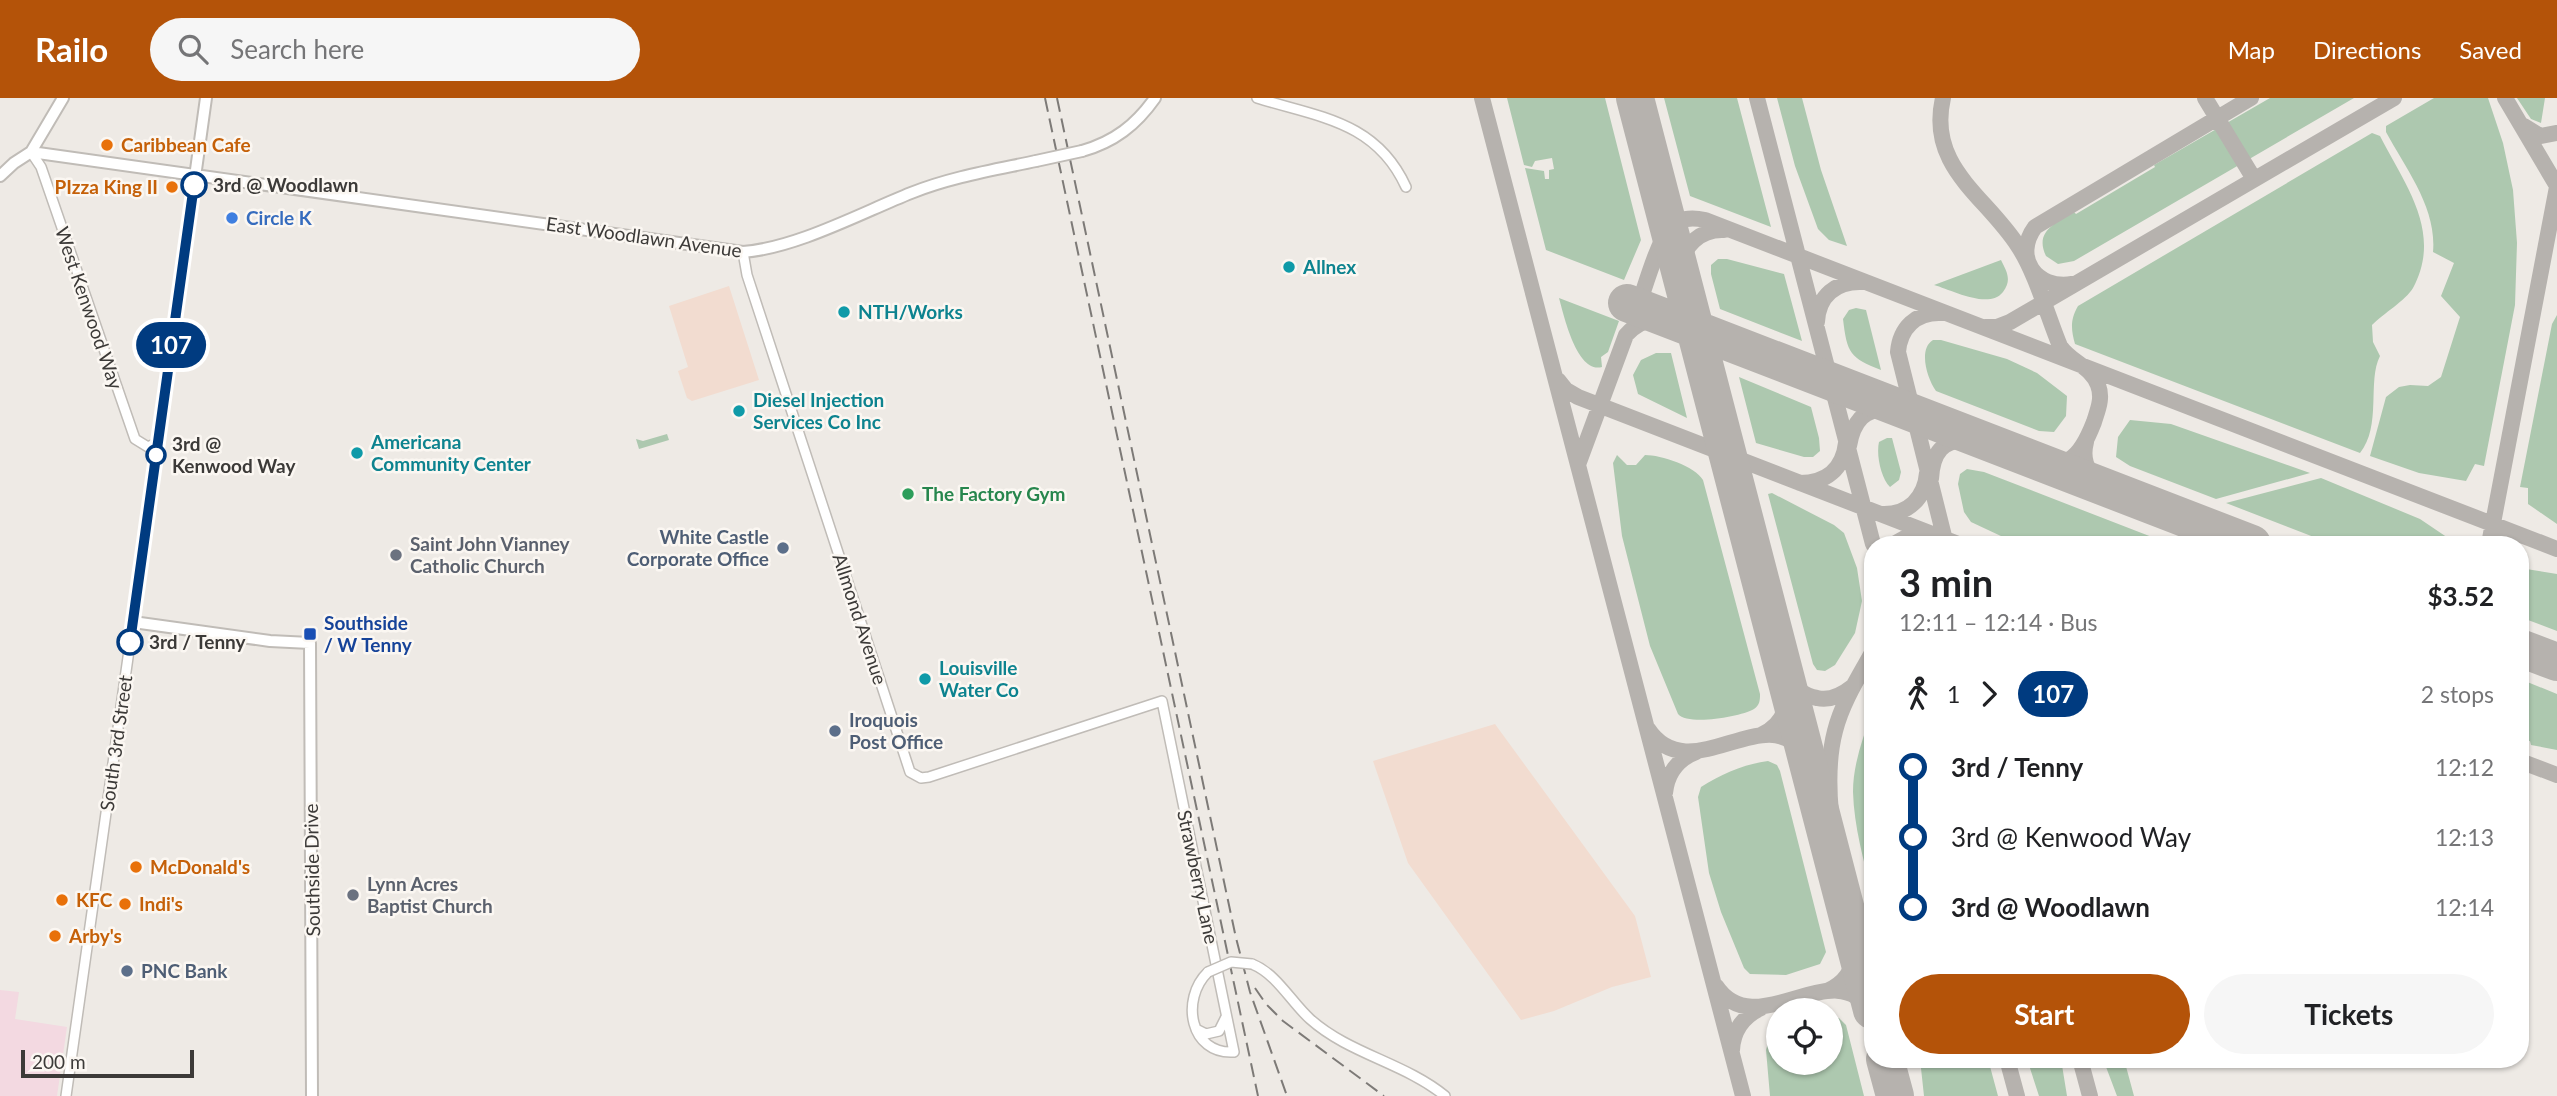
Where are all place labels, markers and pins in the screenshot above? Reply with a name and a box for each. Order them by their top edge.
place label: Caribbean Cafe [121,133,251,156]
marker: Caribbean Cafe [99,137,115,153]
marker: 3rd @ Woodlawn [181,172,207,198]
place label: 3rd @ Woodlawn [213,173,358,196]
place label: PIzza King II [55,175,158,198]
marker: PIzza King II [164,179,180,195]
place label: Circle K [246,206,313,229]
marker: Circle K [224,210,240,226]
place label: Allnex [1302,255,1356,278]
marker: Allnex [1281,259,1297,275]
place label: NTH/Works [858,300,963,323]
marker: NTH/Works [836,304,852,320]
place label: Diesel Injection Services Co Inc [753,388,884,433]
marker: Diesel Injection Services Co Inc [731,403,747,419]
place label: Americana Community Center [370,430,532,475]
place label: 3rd @ Kenwood Way [172,432,296,477]
marker: 3rd @ Kenwood Way [146,445,166,465]
marker: Americana Community Center [349,445,365,461]
place label: The Factory Gym [922,482,1066,505]
marker: The Factory Gym [900,486,916,502]
place label: White Castle Corporate Office [627,525,769,570]
place label: Saint John Vianney Catholic Church [410,532,571,577]
marker: White Castle Corporate Office [775,540,791,556]
marker: Saint John Vianney Catholic Church [388,547,404,563]
place label: Southside / W Tenny [324,611,413,656]
marker: Southside / W Tenny [302,626,318,642]
marker: 3rd / Tenny [117,629,143,655]
place label: 3rd / Tenny [149,630,247,653]
place label: Louisville Water Co [939,656,1019,701]
marker: Louisville Water Co [917,671,933,687]
place label: Iroquois Post Office [849,708,943,753]
marker: Iroquois Post Office [827,723,843,739]
place label: McDonald's [150,855,250,878]
marker: McDonald's [128,859,144,875]
place label: Lynn Acres Baptist Church [367,872,493,917]
marker: Lynn Acres Baptist Church [345,887,361,903]
place label: KFC [76,888,113,911]
marker: KFC [54,892,70,908]
place label: Indi's [139,892,183,915]
marker: Indi's [117,896,133,912]
place label: Arby's [68,924,122,947]
marker: Arby's [47,928,63,944]
place label: PNC Bank [141,959,228,982]
marker: PNC Bank [119,963,135,979]

